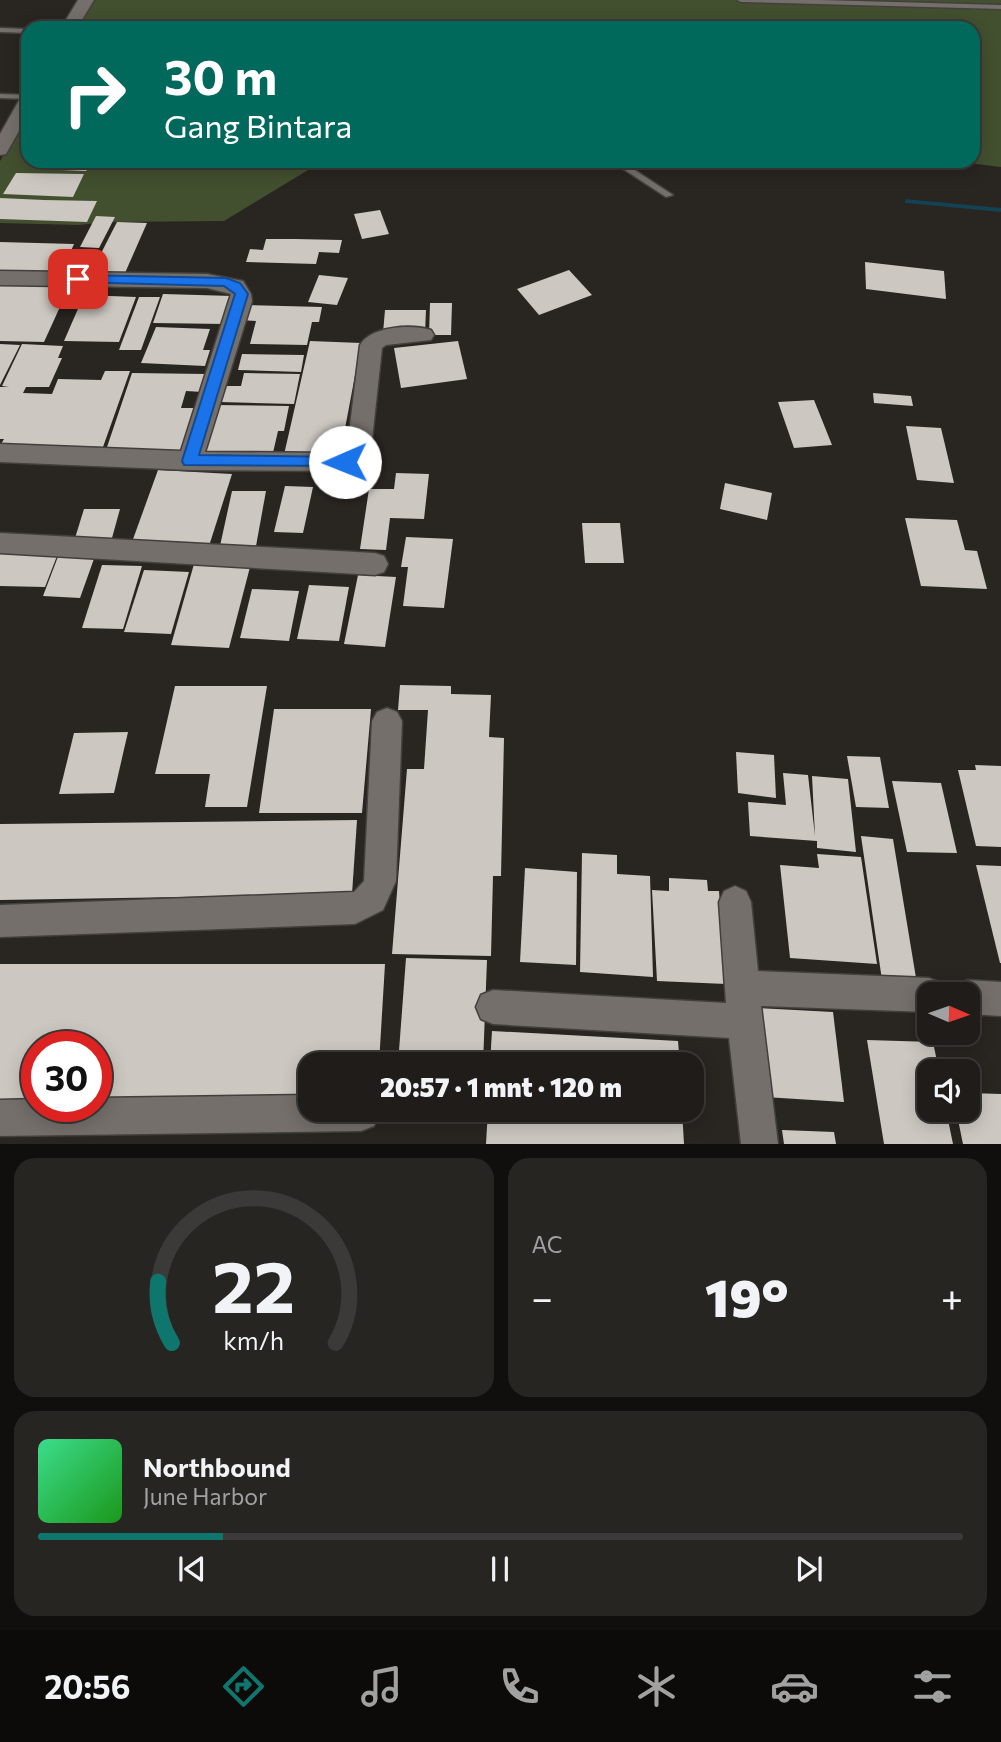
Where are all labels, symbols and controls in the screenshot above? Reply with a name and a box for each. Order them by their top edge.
text: 30 m [164,45,277,105]
icon: right [49,49,140,140]
text: Gang Bintara [164,105,352,145]
pin [48,249,108,309]
icon: arrive [59,260,97,298]
position arrow [308,425,382,499]
north arrow [917,982,980,1045]
map controls [917,982,980,1122]
speed limit sign: 30 [21,1031,112,1122]
button: sound [917,1059,980,1122]
text: 20:57 · 1 mnt · 120 m [380,1071,622,1102]
text: AC [532,1230,562,1258]
text: 22 [212,1240,295,1329]
text: 19° [705,1264,789,1328]
text: − [532,1273,553,1320]
text: + [941,1273,963,1320]
text: km/h [223,1325,284,1355]
text: Northbound [143,1451,291,1482]
text: June Harbor [143,1482,267,1510]
icon: previous [173,1550,211,1588]
icon: pause [481,1550,519,1588]
icon: next [790,1550,828,1588]
icon: directions [219,1662,268,1711]
icon: music [357,1662,406,1711]
icon: phone [495,1662,544,1711]
icon: climate [632,1662,681,1711]
icon: car [770,1662,819,1711]
icon: filters [908,1662,957,1711]
text: 20:56 [44,1666,130,1706]

